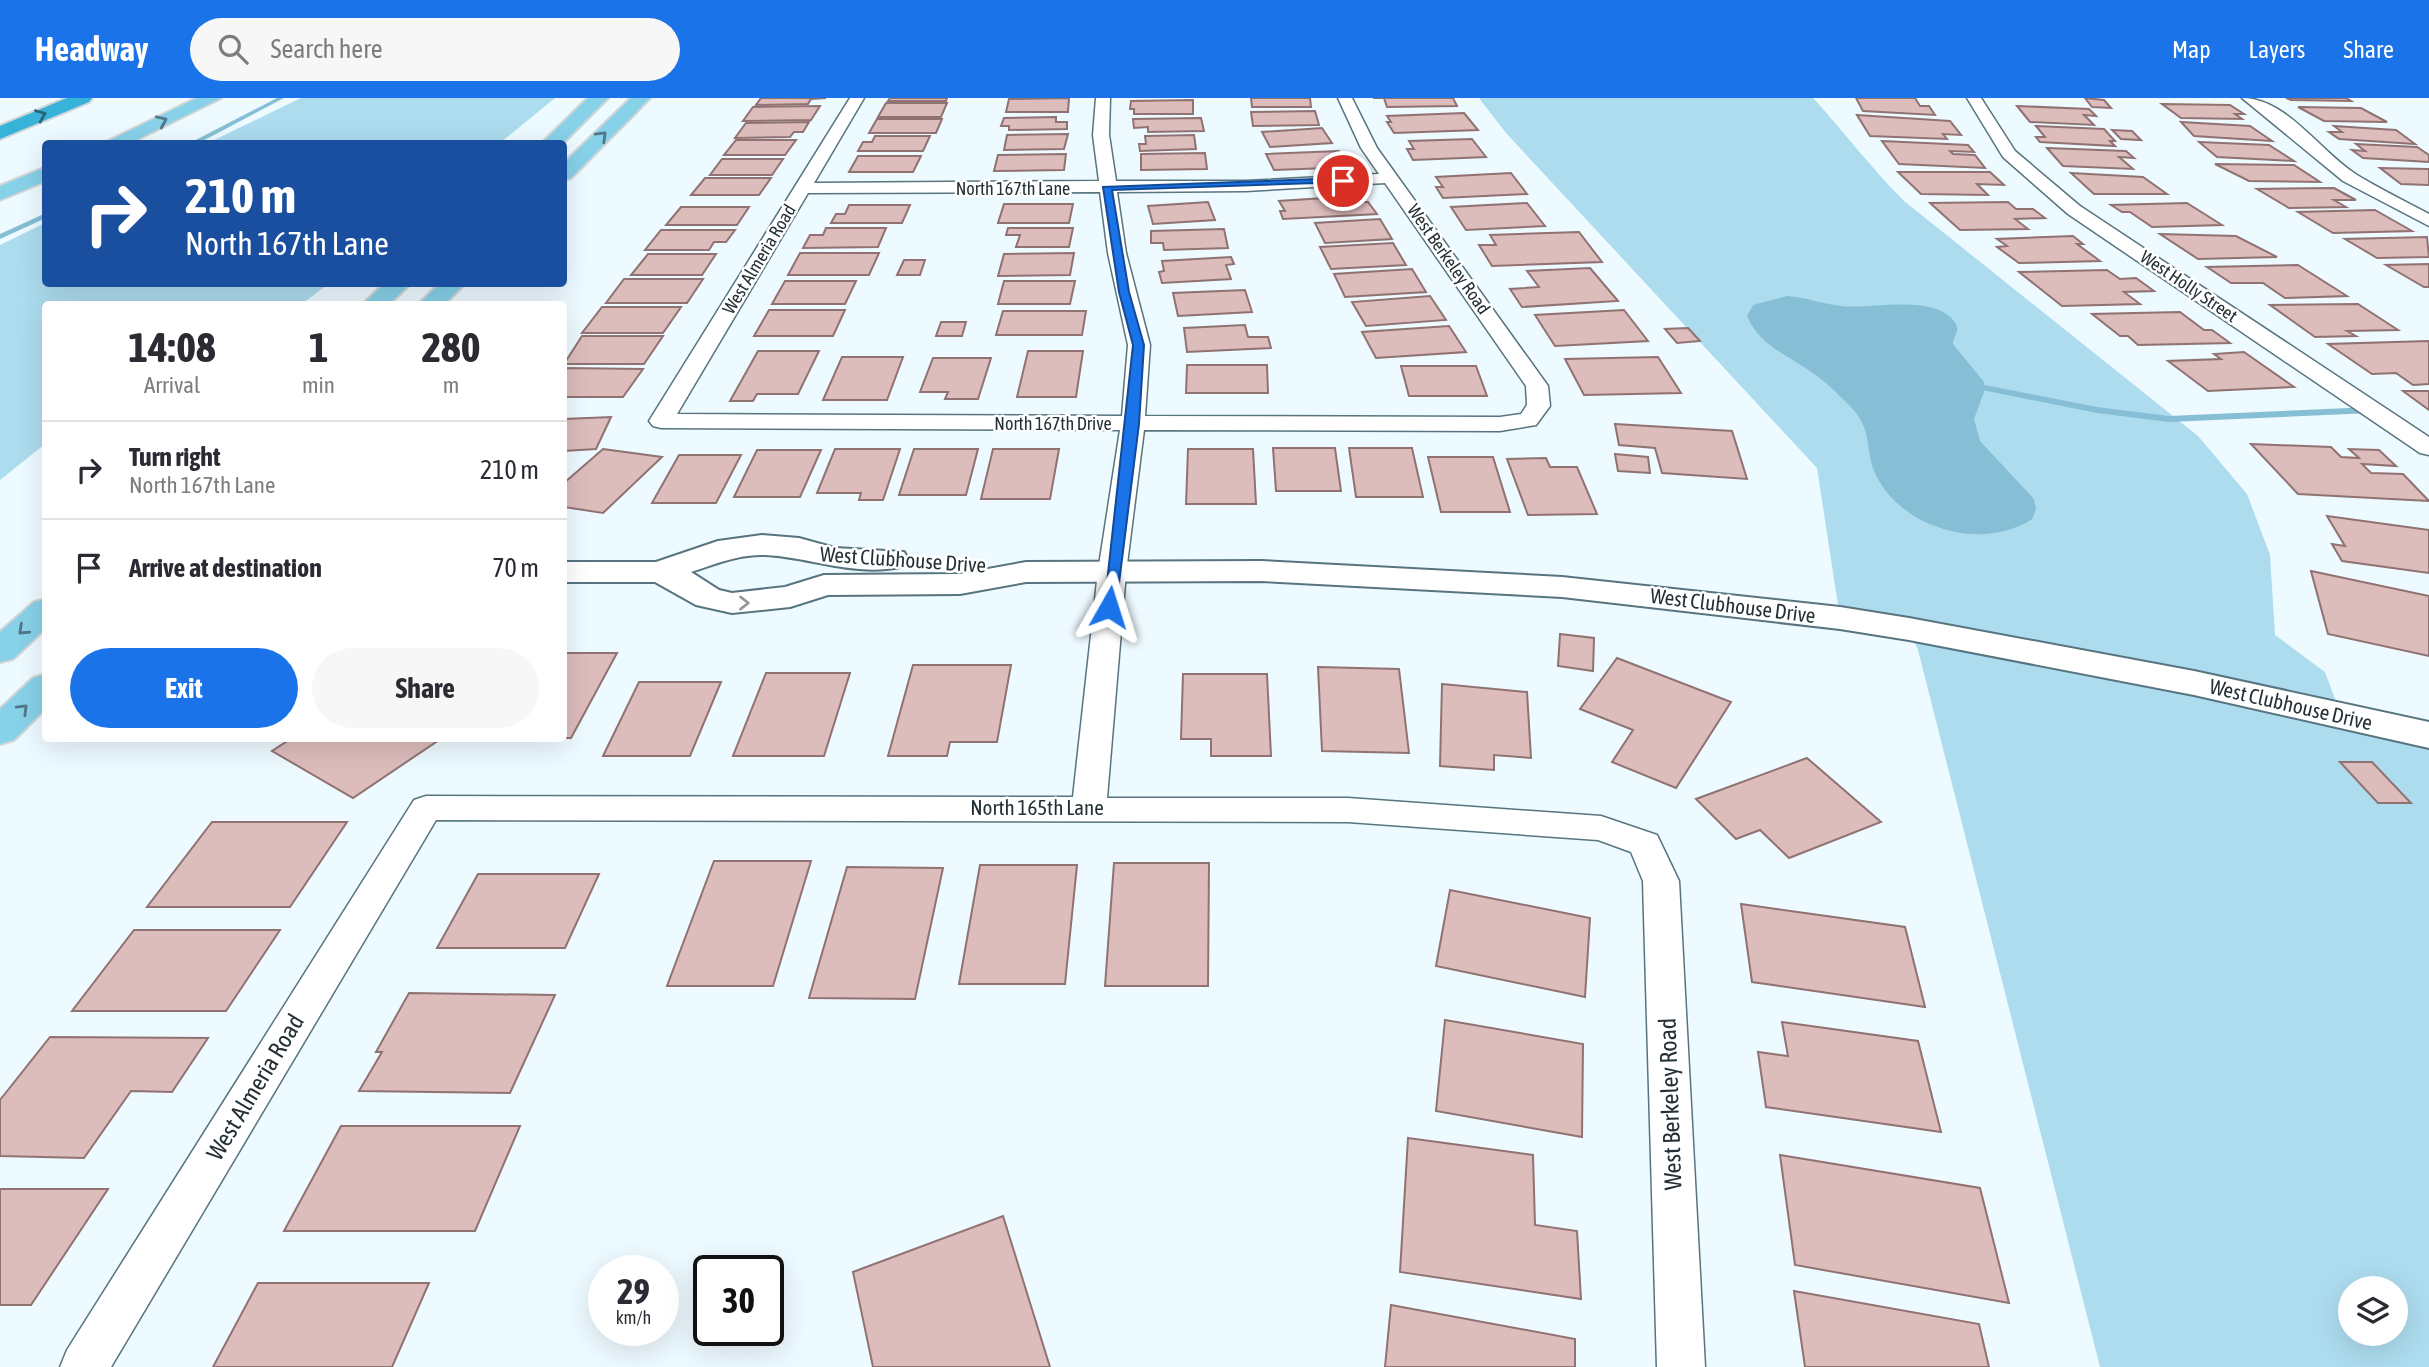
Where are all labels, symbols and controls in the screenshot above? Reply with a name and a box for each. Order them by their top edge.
search box [190,18,680,81]
text: Headway [35,30,148,68]
icon: search [214,30,252,68]
text: Search here [270,34,383,64]
text: Map [2172,36,2211,63]
text: Layers [2249,36,2305,63]
text: Share [2343,36,2394,63]
one-way arrow [35,110,47,124]
one-way arrow [155,115,167,129]
one-way arrow [594,132,606,144]
pin [1313,151,1373,211]
icon: arrive [1324,162,1362,200]
text: 210 m [185,167,296,223]
icon: right [70,168,161,259]
street label: North 167th Lane [956,178,1070,199]
street label: West Almeria Road [718,200,800,318]
street label: West Berkeley Road [1403,200,1495,318]
text: North 167th Lane [185,225,389,262]
street label: West Holly Street [2137,246,2241,326]
text: 14:08 [128,323,216,371]
text: 1 [309,323,328,371]
text: 280 [421,323,481,371]
text: Arrival [144,372,200,398]
text: min [302,372,335,398]
text: m [443,372,459,398]
street label: North 167th Drive [994,413,1112,434]
text: Turn right [129,442,220,472]
icon: right [70,451,108,489]
text: 210 m [480,455,539,485]
text: North 167th Lane [129,472,275,498]
street label: West Clubhouse Drive [819,541,987,577]
icon: arrive [70,549,108,587]
text: Arrive at destination [129,553,322,583]
text: 70 m [492,553,539,583]
position arrow [1072,570,1146,644]
street label: West Clubhouse Drive [1649,583,1817,627]
one-way arrow [739,595,750,611]
one-way arrow [18,621,31,634]
button: Exit [70,648,298,728]
button: Share [312,648,539,728]
street label: West Clubhouse Drive [2207,674,2375,734]
one-way arrow [14,704,27,717]
street label: North 165th Lane [970,795,1104,819]
street label: West Almeria Road [201,1009,309,1165]
street label: West Berkeley Road [1654,1017,1686,1191]
speed limit sign: 30 [693,1255,784,1346]
text: 29 [617,1271,650,1311]
map controls [2338,1276,2408,1346]
button: layers [2338,1276,2408,1346]
text: km/h [616,1307,651,1328]

